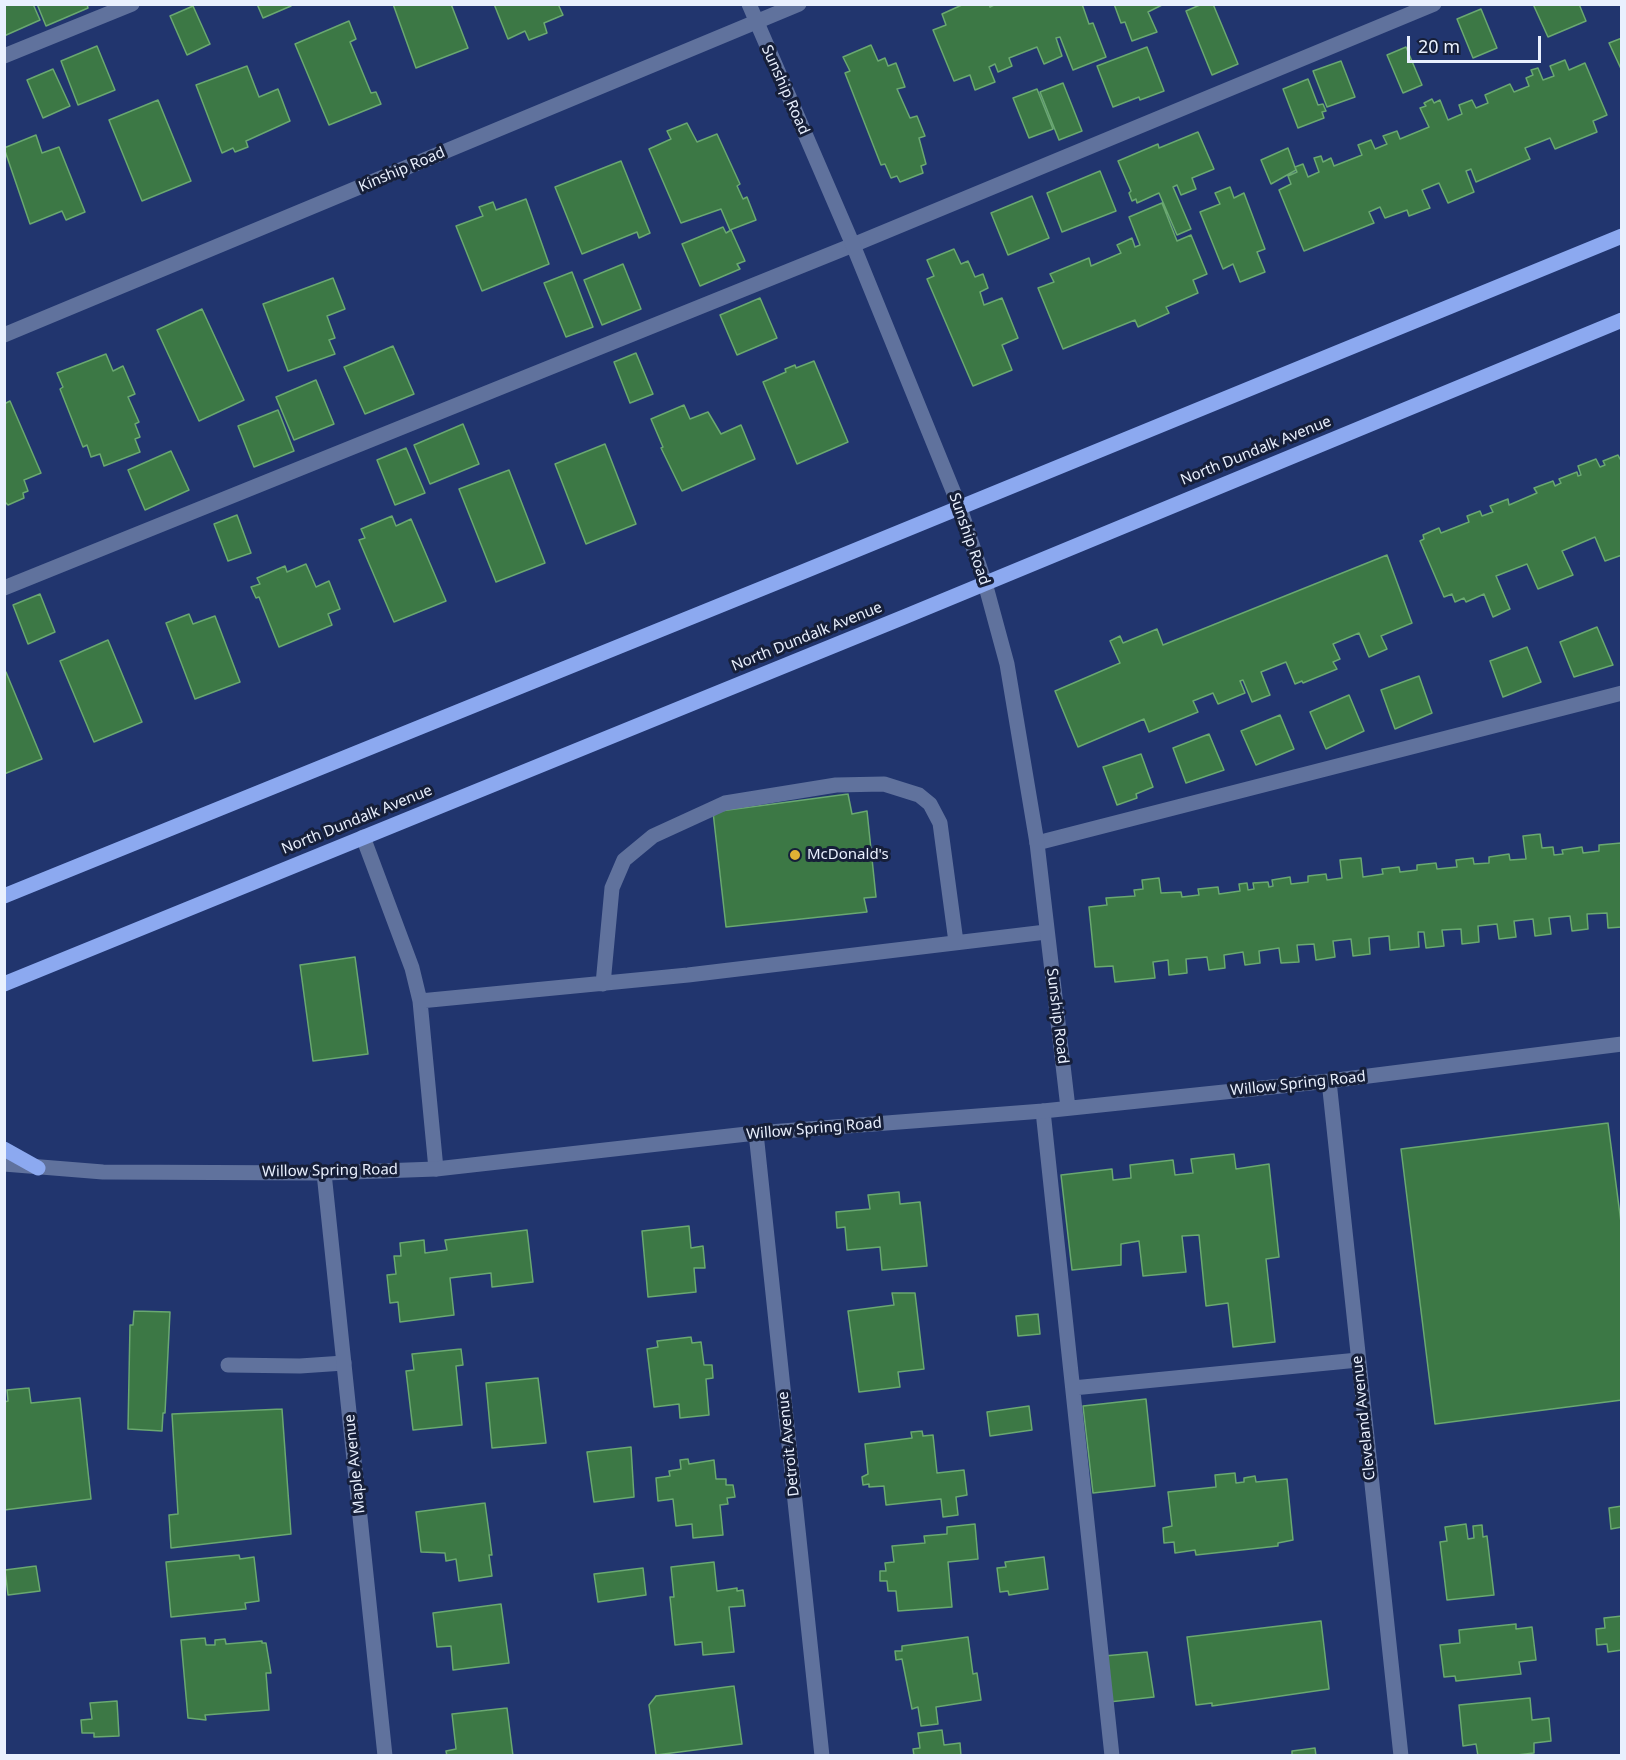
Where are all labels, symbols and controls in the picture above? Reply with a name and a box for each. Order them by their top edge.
scale bar [1410,24,1544,62]
text: 20 m [1418,34,1460,58]
street label: Sunship Road [757,42,813,138]
street label: Kinship Road [356,144,448,196]
street label: North Dundalk Avenue [1178,413,1334,489]
street label: Sunship Road [945,491,993,587]
street label: North Dundalk Avenue [729,599,885,675]
street label: North Dundalk Avenue [279,782,435,858]
place label: McDonald's [807,846,889,864]
marker: McDonald's [788,848,802,862]
street label: Sunship Road [1042,967,1072,1065]
street label: Willow Spring Road [1229,1068,1367,1100]
street label: Willow Spring Road [745,1114,883,1144]
street label: Willow Spring Road [262,1161,398,1181]
street label: Cleveland Avenue [1349,1355,1379,1481]
street label: Detroit Avenue [775,1391,803,1497]
street label: Maple Avenue [341,1413,369,1515]

